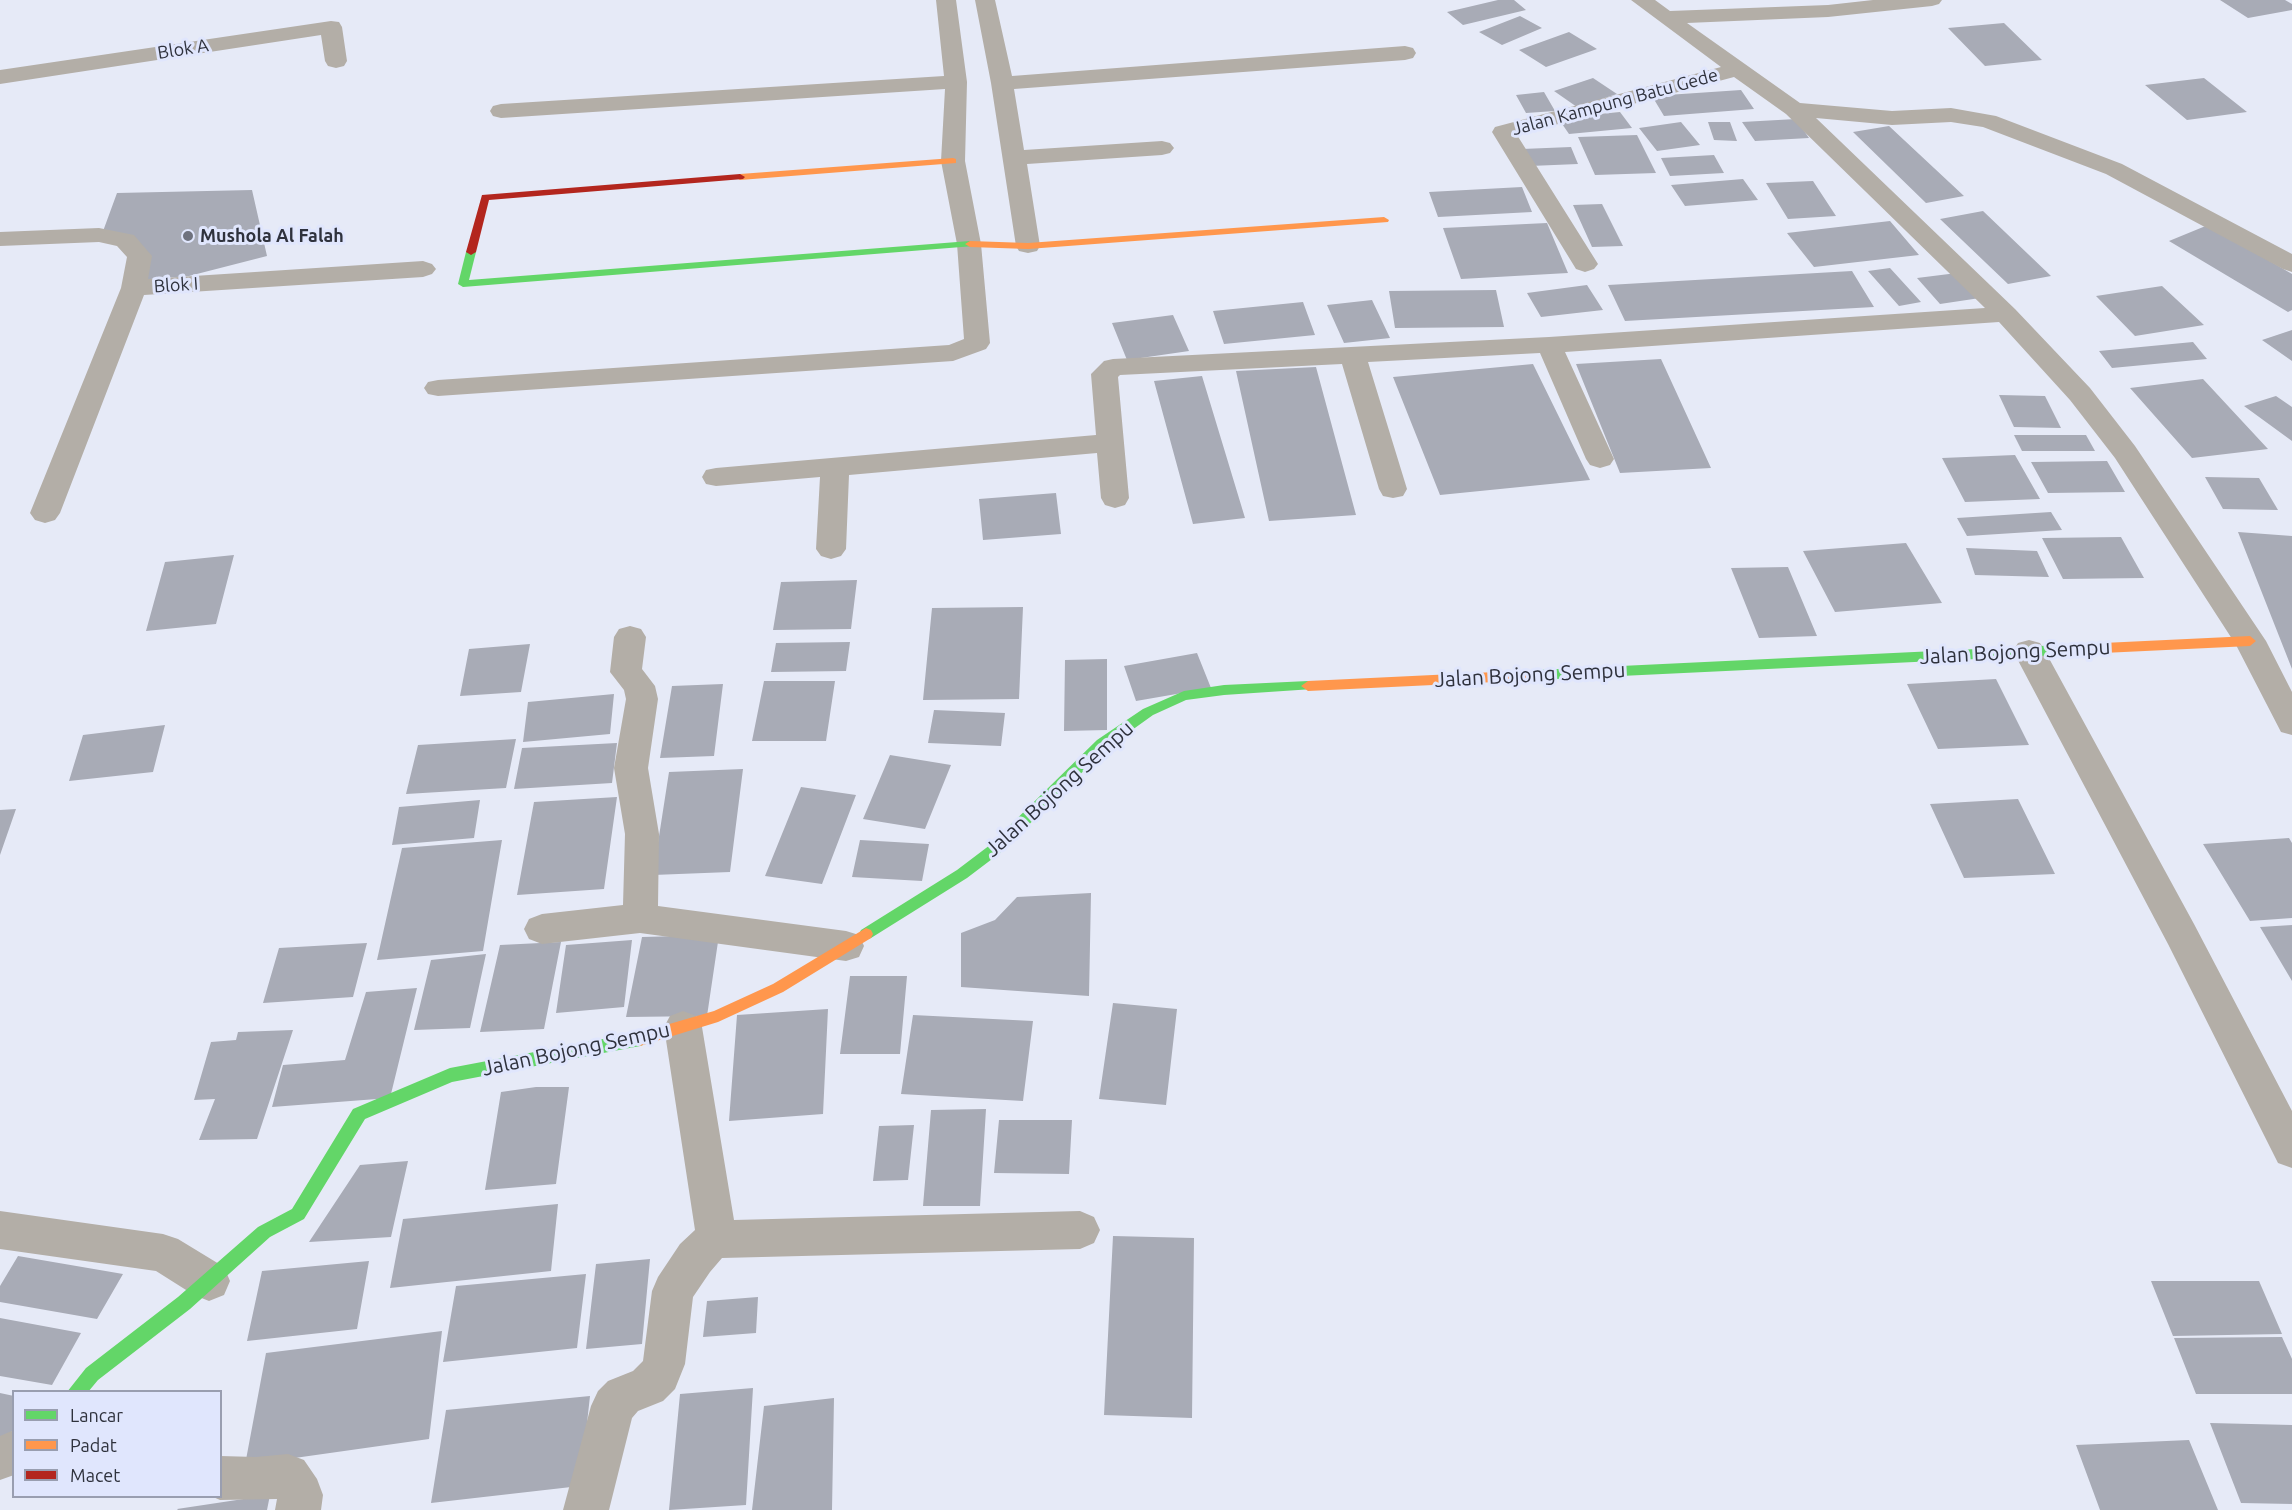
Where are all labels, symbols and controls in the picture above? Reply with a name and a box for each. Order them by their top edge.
street label: Blok A [156,34,210,64]
street label: Jalan Kampung Batu Gede [1510,64,1720,140]
place label: Mushola Al Falah [200,225,344,247]
marker: Mushola Al Falah [181,229,195,243]
street label: Blok I [153,273,199,297]
street label: Jalan Bojong Sempu [1919,634,2111,670]
street label: Jalan Bojong Sempu [1434,657,1626,693]
street label: Jalan Bojong Sempu [980,716,1138,862]
street label: Jalan Bojong Sempu [480,1017,672,1081]
legend [12,1390,222,1498]
text: Lancar [70,1405,123,1425]
text: Padat [70,1435,117,1455]
text: Macet [70,1465,120,1485]

